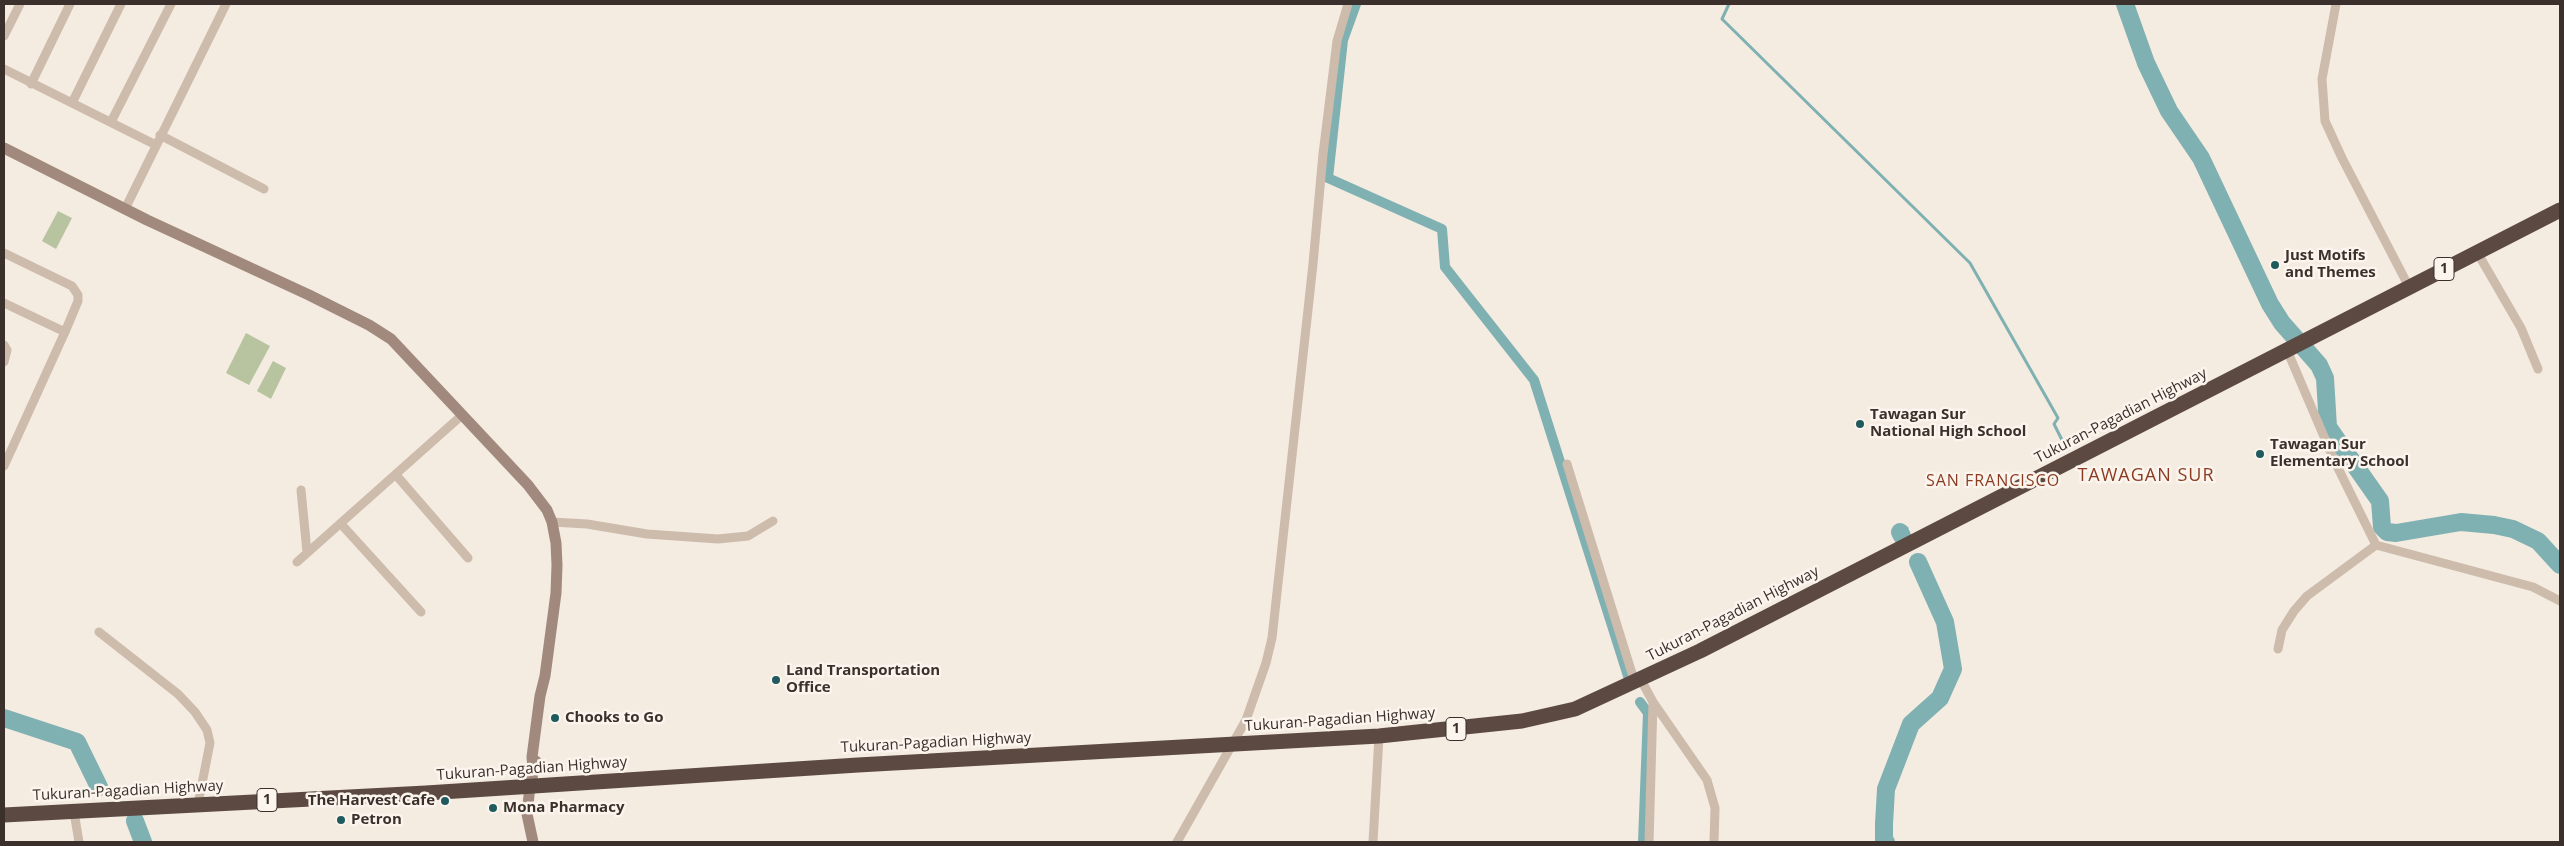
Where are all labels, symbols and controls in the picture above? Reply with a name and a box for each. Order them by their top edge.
place label: Just Motifs and Themes [2285,247,2376,282]
road number: 1 [2434,258,2454,280]
marker: Just Motifs and Themes [2269,259,2281,271]
street label: Tukuran-Pagadian Highway [2032,365,2210,467]
place label: Tawagan Sur National High School [1870,406,2026,441]
marker: Tawagan Sur National High School [1854,418,1866,430]
place label: Tawagan Sur Elementary School [2270,436,2409,471]
marker: Tawagan Sur Elementary School [2254,448,2266,460]
district label: TAWAGAN SUR [2076,465,2216,487]
district label: SAN FRANCISCO [1924,471,2062,491]
street label: Tukuran-Pagadian Highway [1644,563,1822,665]
place label: Land Transportation Office [786,662,940,697]
marker: Land Transportation Office [770,674,782,686]
street label: Tukuran-Pagadian Highway [1244,704,1436,736]
place label: Chooks to Go [565,709,663,727]
marker: Chooks to Go [549,712,561,724]
road number: 1 [1446,718,1466,741]
street label: Tukuran-Pagadian Highway [840,729,1032,757]
street label: Tukuran-Pagadian Highway [436,753,628,785]
street label: Tukuran-Pagadian Highway [32,777,224,805]
road number: 1 [257,788,277,812]
place label: The Harvest Cafe [308,792,435,810]
marker: The Harvest Cafe [439,795,451,807]
place label: Mona Pharmacy [503,799,624,817]
marker: Mona Pharmacy [487,802,499,814]
place label: Petron [351,811,402,829]
marker: Petron [335,814,347,826]

